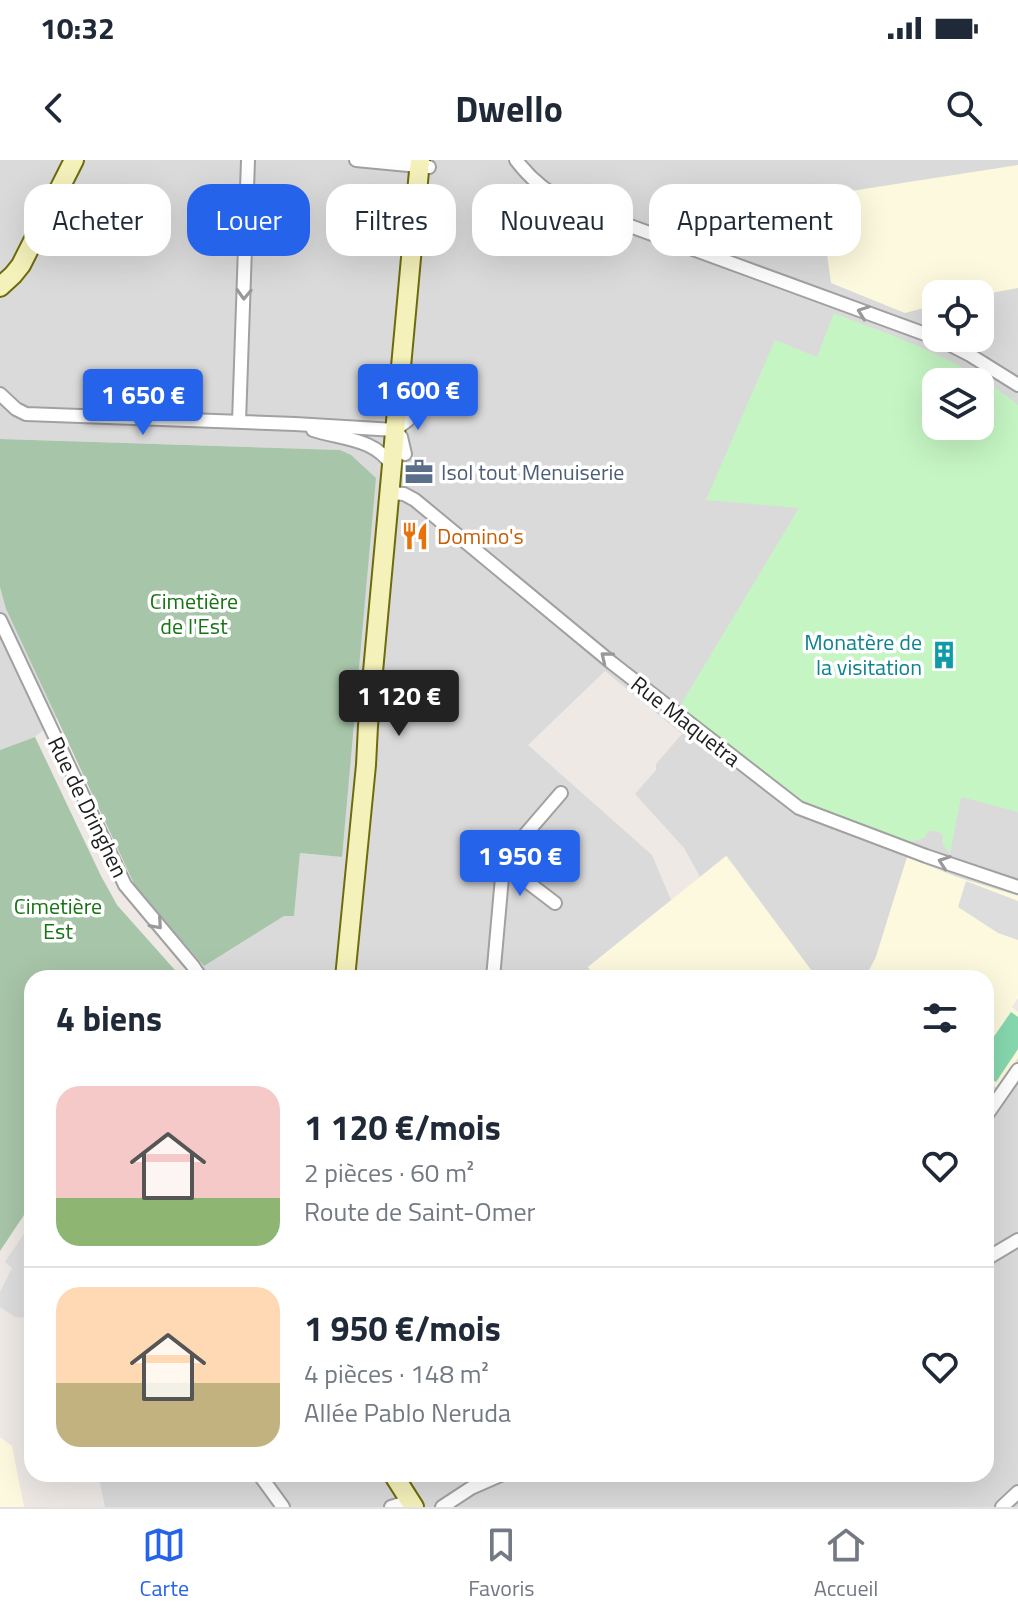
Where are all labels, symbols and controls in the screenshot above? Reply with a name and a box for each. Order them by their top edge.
text: 10:32 [40,5,115,51]
text: Dwello [455,81,563,136]
icon: back [32,86,76,130]
icon: search [942,86,986,130]
chip: Acheter [24,184,171,256]
chip: Louer [187,184,310,256]
chip: Filtres [326,184,456,256]
chip: Nouveau [472,184,633,256]
chip: Appartement [649,184,861,256]
map controls [922,280,994,440]
button: locate [922,280,994,352]
one-way arrow [235,288,252,301]
one-way arrow [856,305,870,321]
pin: 1 600 € [344,364,492,432]
button: layers [922,368,994,440]
pin: 1 650 € [69,369,217,437]
text: 1 600 € [376,370,460,409]
text: 1 650 € [101,375,185,414]
place label: Isol tout Menuiserie [441,455,624,489]
office icon: Isol tout Menuiserie [404,457,434,487]
place label: Domino's [437,519,524,553]
restaurant icon: Domino's [400,521,430,551]
park label: Cimetière de l'Est [150,584,238,643]
place label: Monatère de la visitation [804,625,922,684]
building icon: Monatère de la visitation [929,640,959,670]
one-way arrow [601,652,615,667]
street label: Rue Maquetra [624,667,748,775]
pin: 1 120 € [325,670,473,738]
text: 1 120 € [357,676,441,715]
street label: Rue de Dringhen [39,731,137,883]
pin: 1 950 € [446,830,594,898]
text: 1 950 € [478,836,562,875]
one-way arrow [938,855,952,871]
park label: Cimetière Est [14,889,102,948]
one-way arrow [147,915,162,929]
text: 4 biens [56,992,162,1044]
icon: filters [918,996,962,1040]
text: 1 120 €/mois [304,1101,501,1153]
icon: home [120,1118,216,1214]
icon: heart [918,1144,962,1188]
text: 2 pièces · 60 m² [304,1153,474,1192]
text: Route de Saint-Omer [304,1192,536,1231]
text: 1 950 €/mois [304,1302,501,1354]
icon: home [120,1319,216,1415]
icon: heart [918,1345,962,1389]
text: 4 pièces · 148 m² [304,1354,489,1393]
text: Allée Pablo Neruda [304,1393,511,1432]
tab: Carte [140,1523,189,1605]
tab: Favoris [468,1523,535,1605]
tab: Accueil [814,1523,878,1605]

